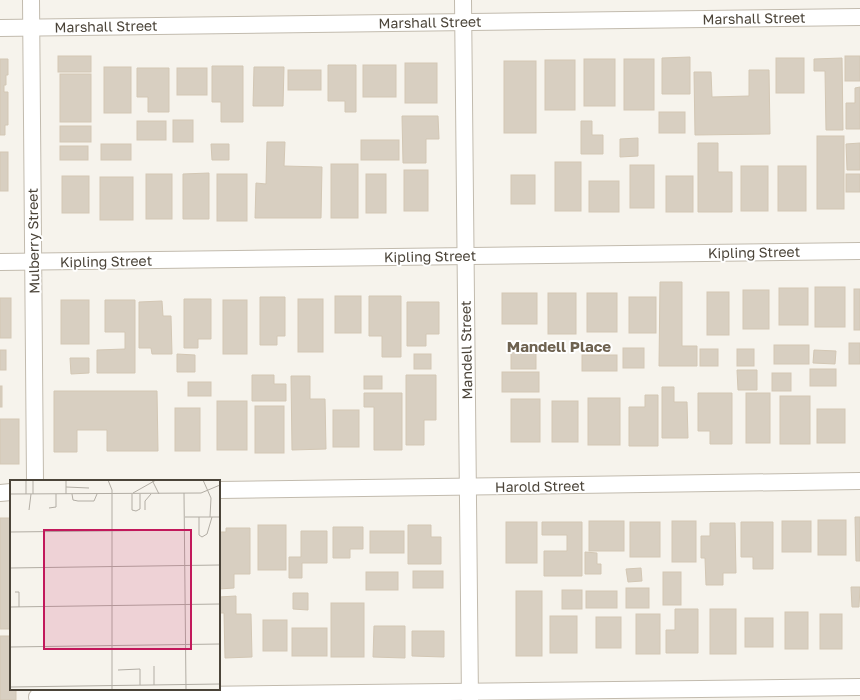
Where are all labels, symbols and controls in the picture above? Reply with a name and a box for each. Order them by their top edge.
street label: Marshall Street [702,9,806,27]
street label: Marshall Street [378,13,482,31]
street label: Marshall Street [54,17,158,35]
street label: Mulberry Street [24,188,42,294]
street label: Kipling Street [708,243,800,261]
street label: Kipling Street [384,247,476,265]
street label: Kipling Street [60,252,152,270]
street label: Mandell Street [457,300,475,400]
district label: Mandell Place [507,337,611,355]
street label: Harold Street [495,477,585,495]
inset map [10,480,220,690]

